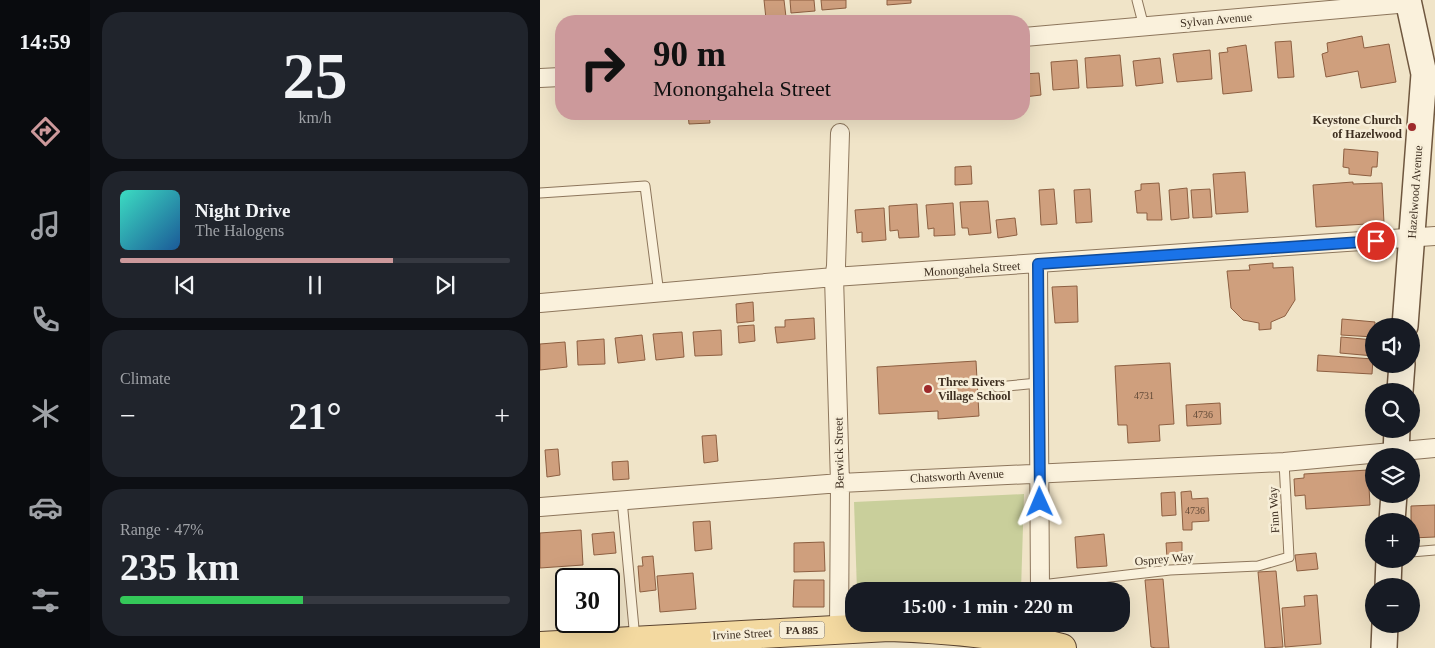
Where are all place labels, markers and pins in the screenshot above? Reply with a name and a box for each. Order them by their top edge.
place label: Keystone Church of Hazelwood [1313,113,1402,141]
marker: Keystone Church of Hazelwood [1406,121,1418,133]
pin [1355,220,1397,262]
place label: Three Rivers Village School [938,375,1011,403]
marker: Three Rivers Village School [922,383,934,395]

